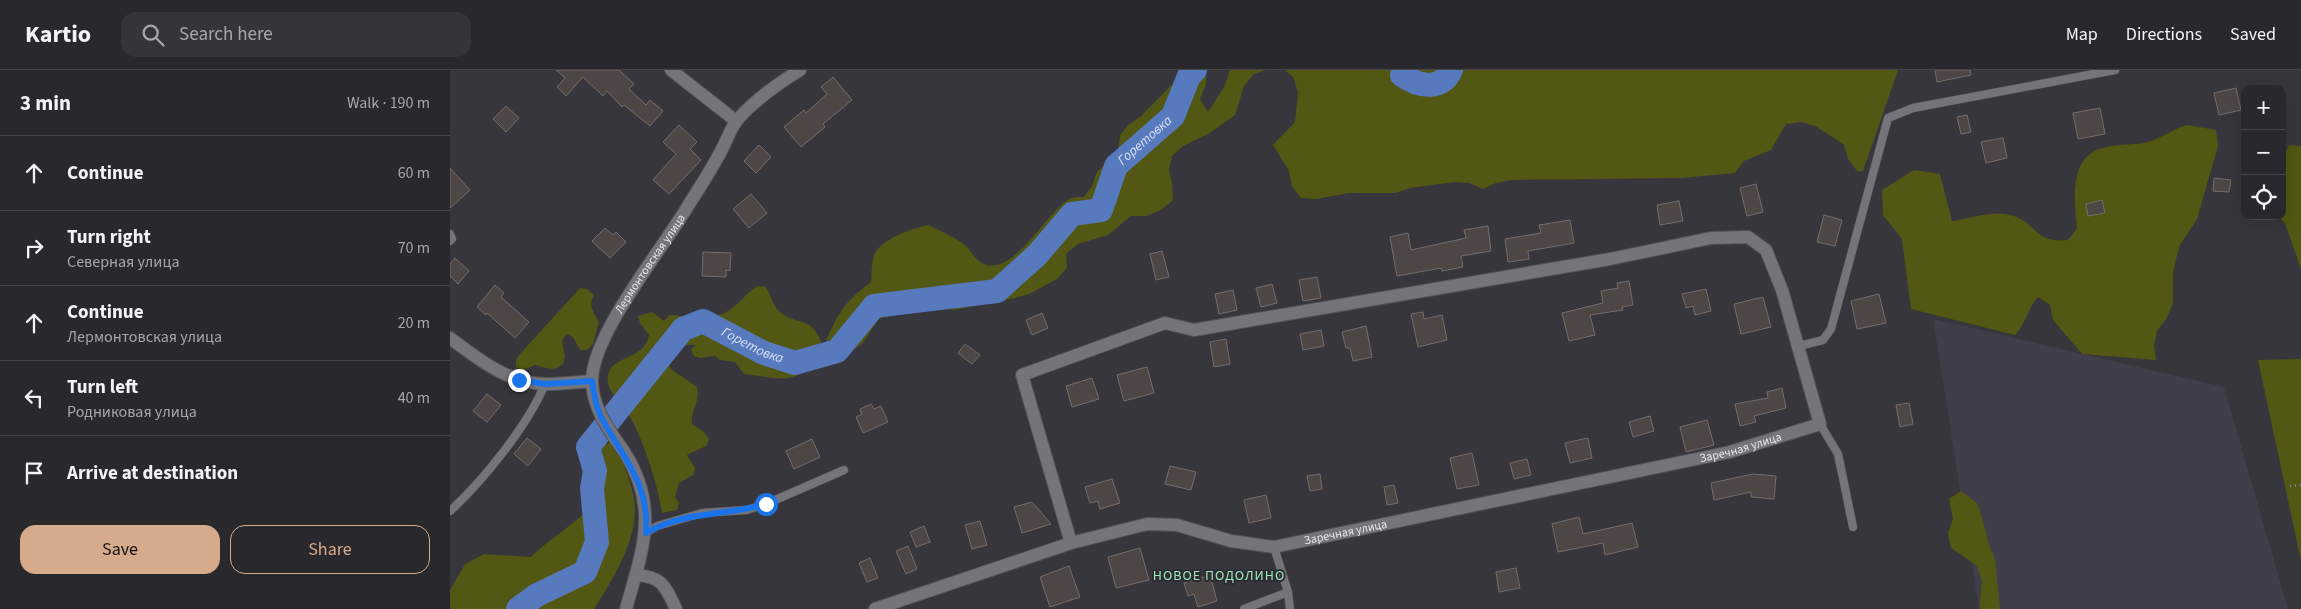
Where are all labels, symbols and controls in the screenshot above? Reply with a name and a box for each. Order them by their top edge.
search box [121,12,471,57]
text: Kartio [25,17,91,52]
icon: search [139,21,167,49]
text: Search here [179,21,273,48]
text: Map [2066,22,2098,47]
text: Directions [2126,22,2202,47]
text: Saved [2230,22,2276,47]
map controls [2241,85,2286,220]
button: + [2241,85,2286,130]
text: 3 min [20,88,71,118]
text: Walk · 190 m [347,92,430,114]
water label: Горетовка [1113,111,1177,170]
button: − [2241,130,2286,175]
icon: ahead [20,159,48,187]
text: Continue [67,160,144,187]
text: 60 m [398,162,430,184]
button: locate [2241,175,2286,220]
street label: Лермонтовская улица [611,211,689,317]
text: Turn right [67,224,151,251]
icon: right [20,234,48,262]
text: 70 m [398,237,430,259]
text: Северная улица [67,251,179,273]
text: Continue [67,299,144,326]
icon: ahead [20,309,48,337]
text: 20 m [398,312,430,334]
water label: Горетовка [718,322,787,369]
text: Лермонтовская улица [67,326,222,348]
route end [508,369,531,392]
text: Turn left [67,374,138,401]
icon: left [20,384,48,412]
text: 40 m [398,387,430,409]
text: Родниковая улица [67,401,197,423]
street label: Заречная улица [1698,428,1784,467]
icon: arrive [20,459,48,487]
text: Arrive at destination [67,460,238,487]
route start [755,493,778,516]
street label: Заречная улица [1303,515,1389,549]
button: Save [20,525,220,574]
button: Share [230,525,430,574]
district label: НОВОЕ ПОДОЛИНО [1153,566,1285,586]

